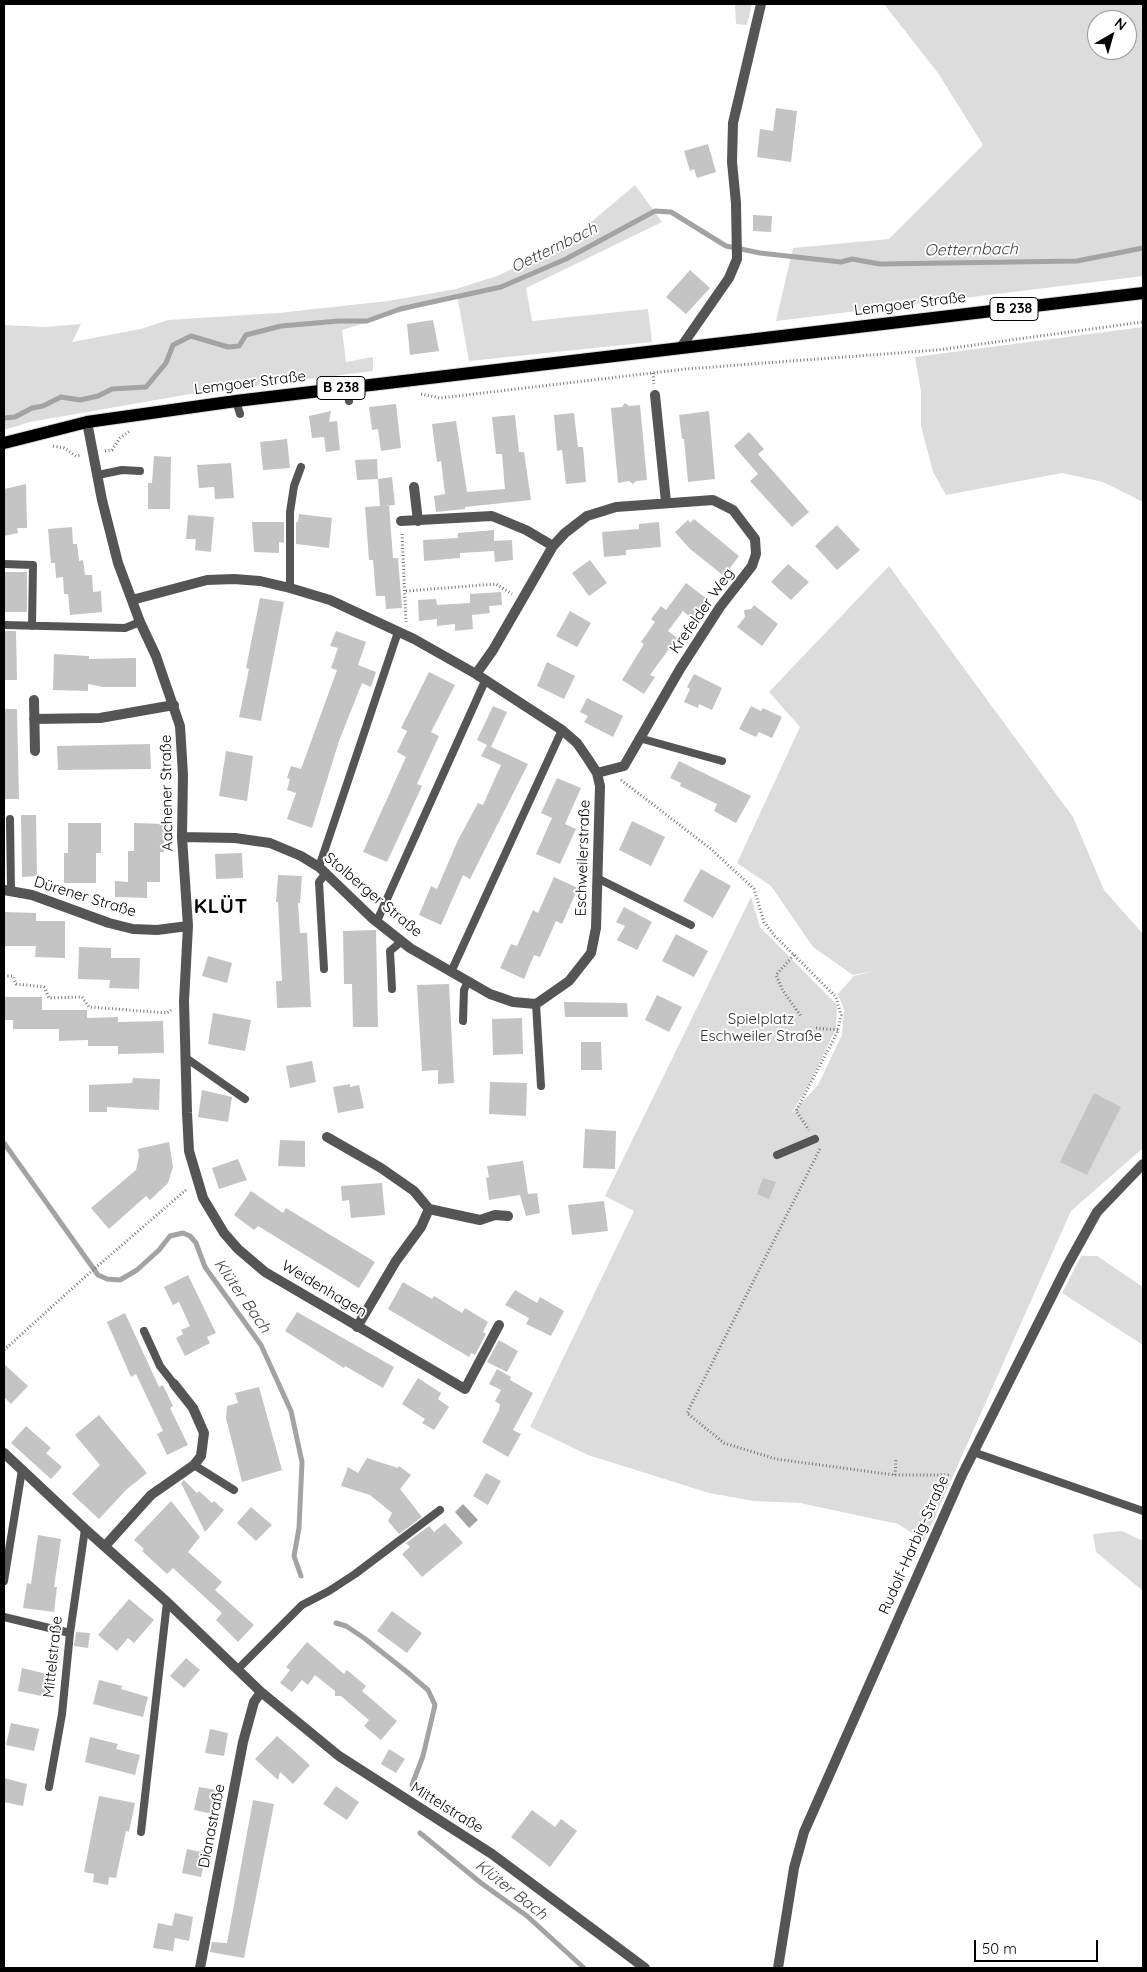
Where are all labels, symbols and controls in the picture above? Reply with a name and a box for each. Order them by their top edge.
north arrow [1087,10,1137,60]
text: N [1111,14,1130,34]
water label: Oetternbach [508,219,600,277]
water label: Oetternbach [924,240,1018,260]
street label: Lemgoer Straße [853,288,967,320]
road number: B 238 [990,298,1038,320]
street label: Lemgoer Straße [193,367,307,399]
road number: B 238 [317,376,365,399]
street label: Krefelder Weg [666,565,738,657]
street label: Aachener Straße [157,735,177,851]
street label: Eschweilerstraße [572,799,594,917]
street label: Stolberger Straße [320,849,426,941]
street label: Dürener Straße [32,873,138,921]
district label: KLÜT [193,895,249,919]
park label: Spielplatz Eschweiler Straße [700,1010,822,1045]
water label: Klüter Bach [209,1255,275,1337]
street label: Weidenhagen [278,1257,370,1321]
street label: Rudolf-Harbig-Straße [875,1473,953,1617]
street label: Mittelstraße [40,1615,66,1699]
street label: Mittelstraße [407,1779,487,1837]
street label: Dianastraße [195,1782,229,1870]
water label: Klüter Bach [471,1856,551,1924]
scale bar [977,1930,1101,1962]
text: 50 m [982,1939,1017,1958]

